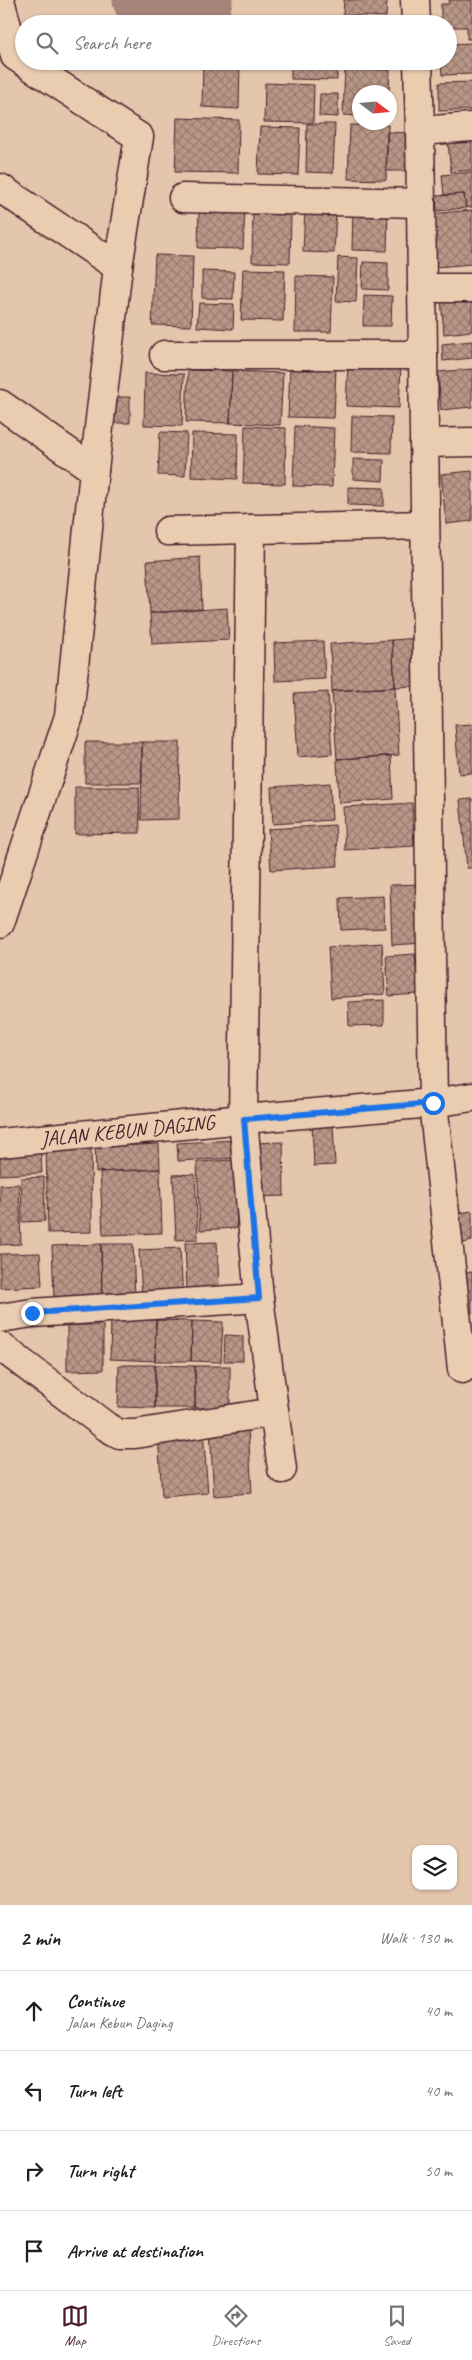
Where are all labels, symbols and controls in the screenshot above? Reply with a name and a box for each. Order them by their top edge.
search box [15,15,457,70]
icon: search [33,29,61,57]
text: Search here [73,31,150,55]
north arrow [352,85,397,130]
route start [422,1092,445,1115]
street label: JALAN KEBUN DAGING [38,1109,218,1152]
route end [21,1302,44,1325]
map controls [412,1845,457,1890]
button: layers [412,1845,457,1890]
text: 2 min [20,1925,60,1951]
text: Walk · 130 m [380,1928,452,1948]
text: Continue [67,1989,124,2013]
icon: ahead [20,1997,48,2025]
text: 40 m [425,2001,452,2021]
text: Jalan Kebun Daging [67,2013,173,2033]
icon: left [20,2077,48,2105]
text: Turn left [67,2079,122,2103]
text: 40 m [425,2081,452,2101]
icon: right [20,2157,48,2185]
text: Turn right [67,2159,134,2183]
text: 50 m [425,2161,452,2181]
icon: arrive [20,2237,48,2265]
text: Arrive at destination [67,2239,203,2263]
tab: Map [61,2302,89,2349]
tab: Directions [212,2302,260,2349]
tab: Saved [383,2302,411,2349]

